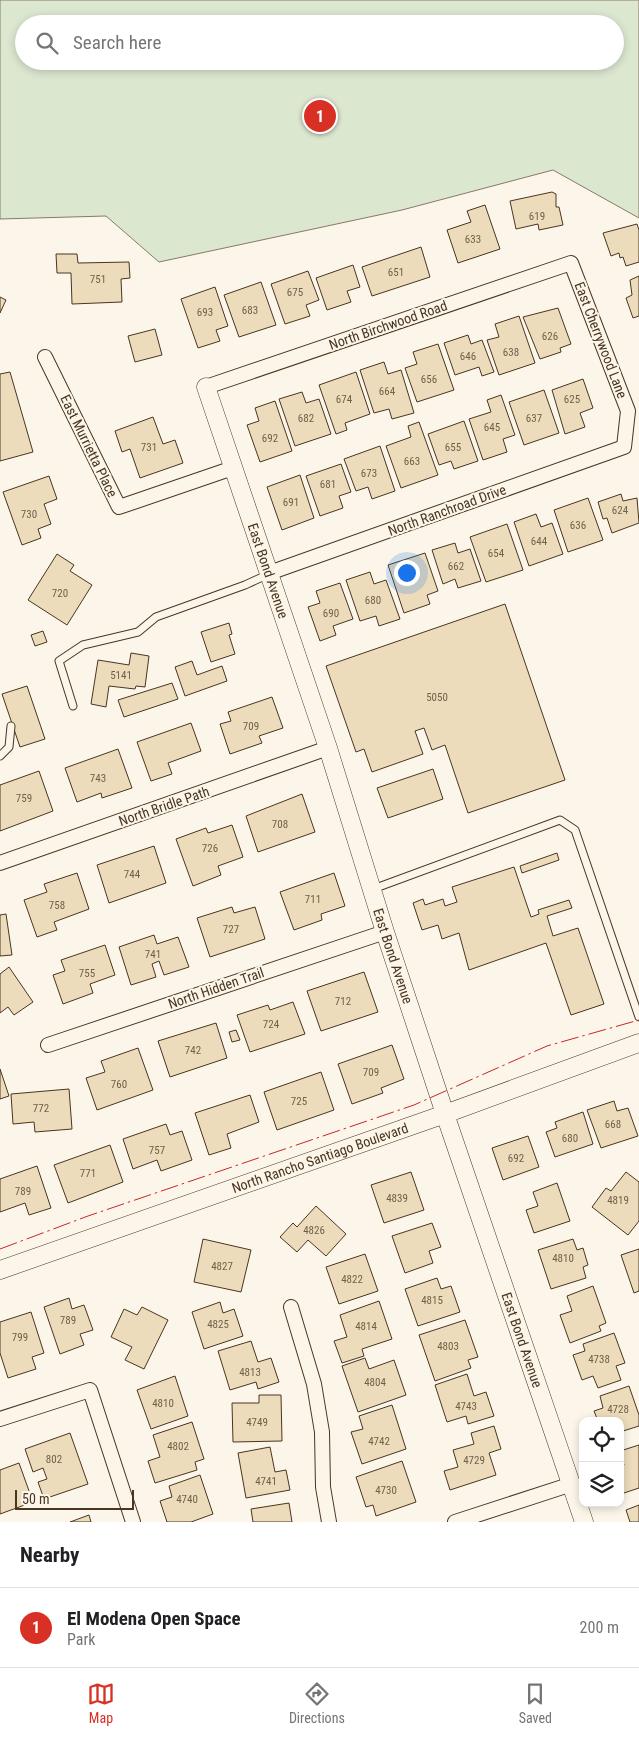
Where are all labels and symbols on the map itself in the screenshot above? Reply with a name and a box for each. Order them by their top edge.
pin: 1 [304,97,336,135]
house number: 619 [529,210,545,223]
house number: 633 [465,233,481,246]
house number: 651 [388,266,404,279]
house number: 751 [90,273,106,286]
street label: East Cherrywood Lane [571,280,631,401]
house number: 675 [287,286,303,299]
street label: North Birchwood Road [327,297,449,353]
house number: 683 [242,304,258,317]
house number: 693 [197,306,213,319]
house number: 626 [542,330,558,343]
house number: 638 [503,346,519,359]
house number: 646 [460,350,476,363]
house number: 656 [421,373,437,386]
house number: 664 [379,385,396,398]
street label: East Murrietta Place [57,392,121,500]
house number: 674 [336,393,353,406]
house number: 625 [564,393,580,406]
house number: 682 [298,412,314,425]
house number: 637 [526,412,542,425]
house number: 645 [484,421,500,434]
house number: 692 [262,432,278,445]
house number: 731 [141,441,157,454]
house number: 655 [445,441,461,454]
house number: 663 [404,455,420,468]
house number: 673 [361,467,377,480]
house number: 681 [320,478,336,491]
street label: North Ranchroad Drive [386,481,509,539]
house number: 691 [283,496,299,509]
house number: 624 [612,504,629,517]
house number: 730 [21,508,37,521]
house number: 636 [570,519,586,532]
street label: East Bond Avenue [245,521,292,621]
house number: 644 [531,535,548,548]
house number: 654 [488,547,505,560]
your location [394,560,420,586]
house number: 662 [448,560,464,573]
house number: 720 [52,587,68,600]
house number: 680 [365,594,381,607]
house number: 690 [323,607,339,620]
house number: 5141 [110,669,132,682]
house number: 5050 [426,691,448,704]
house number: 709 [243,720,259,733]
house number: 743 [90,772,106,785]
street label: North Bridle Path [117,783,211,829]
house number: 759 [16,792,32,805]
house number: 708 [272,818,288,831]
house number: 726 [202,842,218,855]
house number: 744 [124,868,141,881]
house number: 711 [305,893,321,906]
house number: 758 [49,899,65,912]
street label: East Bond Avenue [370,906,416,1006]
house number: 727 [223,923,239,936]
house number: 741 [145,948,161,961]
street label: North Hidden Trail [166,964,266,1012]
house number: 755 [79,967,95,980]
house number: 712 [335,995,351,1008]
house number: 724 [263,1018,280,1031]
house number: 742 [185,1044,201,1057]
house number: 709 [363,1066,379,1079]
house number: 760 [111,1078,127,1091]
house number: 725 [291,1095,307,1108]
house number: 772 [33,1102,49,1115]
house number: 668 [605,1118,621,1131]
street label: North Rancho Santiago Boulevard [230,1120,410,1196]
house number: 680 [562,1132,578,1145]
house number: 757 [149,1144,165,1157]
house number: 692 [508,1152,524,1165]
house number: 771 [80,1167,96,1180]
house number: 789 [15,1185,31,1198]
house number: 4839 [386,1192,408,1205]
house number: 4819 [607,1194,629,1207]
house number: 4826 [303,1224,325,1237]
house number: 4810 [552,1252,574,1265]
house number: 4827 [211,1260,233,1273]
house number: 4822 [341,1273,363,1286]
street label: East Bond Avenue [498,1290,546,1390]
house number: 4815 [421,1294,443,1307]
house number: 789 [60,1314,76,1327]
house number: 4825 [207,1318,229,1331]
house number: 4814 [355,1320,377,1333]
house number: 799 [12,1331,28,1344]
house number: 4803 [437,1340,459,1353]
house number: 4738 [588,1353,610,1366]
house number: 4813 [239,1366,261,1379]
house number: 4804 [364,1376,386,1389]
house number: 4810 [152,1397,174,1410]
house number: 4743 [455,1400,477,1413]
house number: 4728 [607,1403,629,1416]
house number: 4749 [246,1416,268,1429]
house number: 4742 [368,1435,390,1448]
house number: 4802 [167,1440,189,1453]
house number: 802 [46,1453,62,1466]
house number: 4729 [463,1454,485,1467]
house number: 4741 [255,1475,277,1488]
house number: 4730 [375,1484,397,1497]
scale bar [15,1487,134,1510]
house number: 4740 [176,1493,198,1506]

